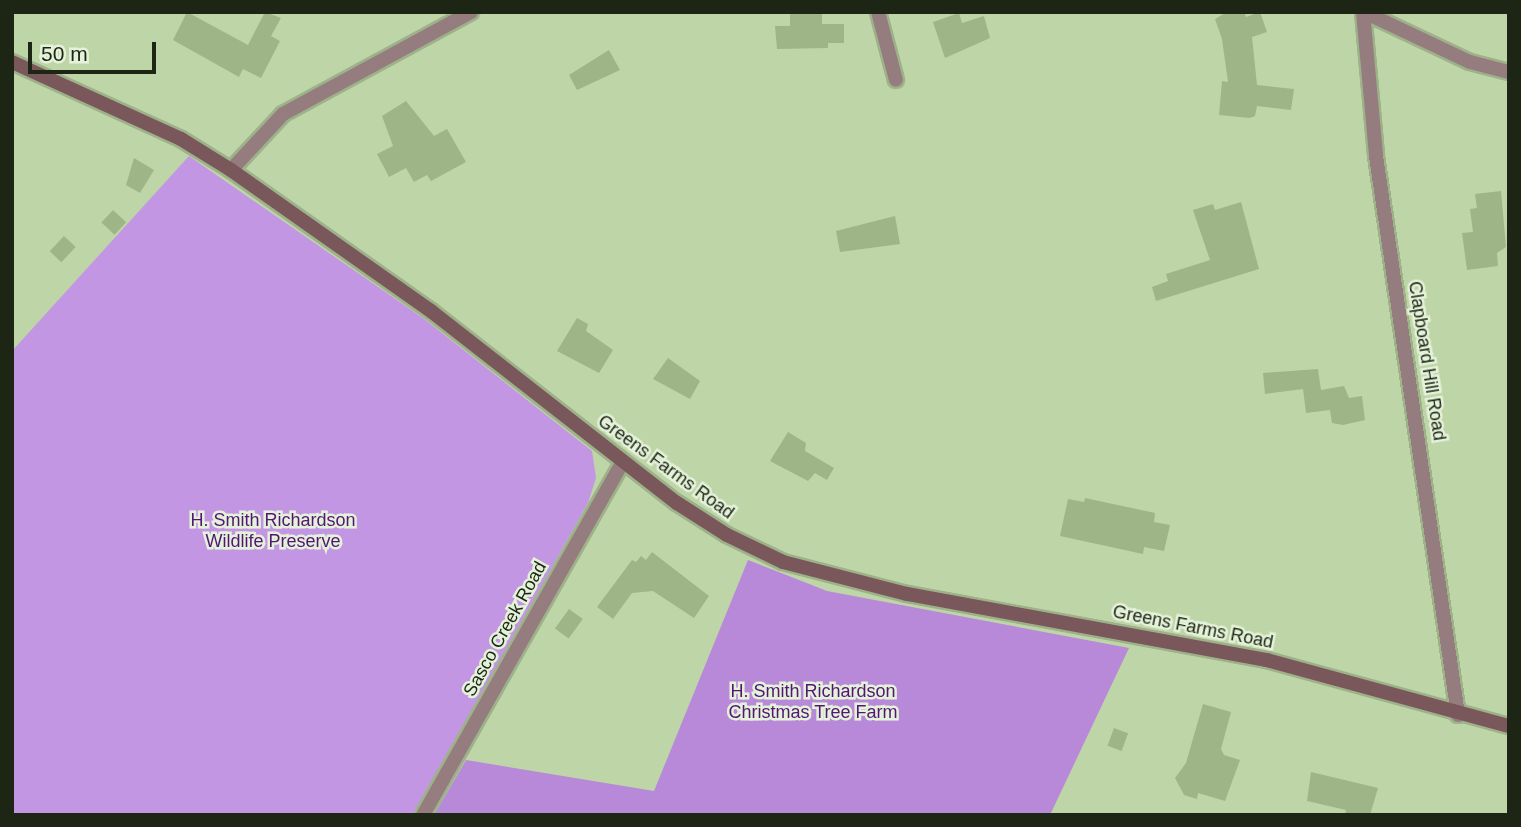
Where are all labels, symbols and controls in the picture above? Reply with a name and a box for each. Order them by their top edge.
scale bar [32,28,159,72]
text: 50 m [41,42,88,65]
street label: Clapboard Hill Road [1404,280,1450,442]
street label: Greens Farms Road [594,410,738,524]
park label: H. Smith Richardson Wildlife Preserve [190,510,356,552]
street label: Sasco Creek Road [459,558,551,700]
street label: Greens Farms Road [1111,601,1275,653]
park label: H. Smith Richardson Christmas Tree Farm [728,681,898,724]

